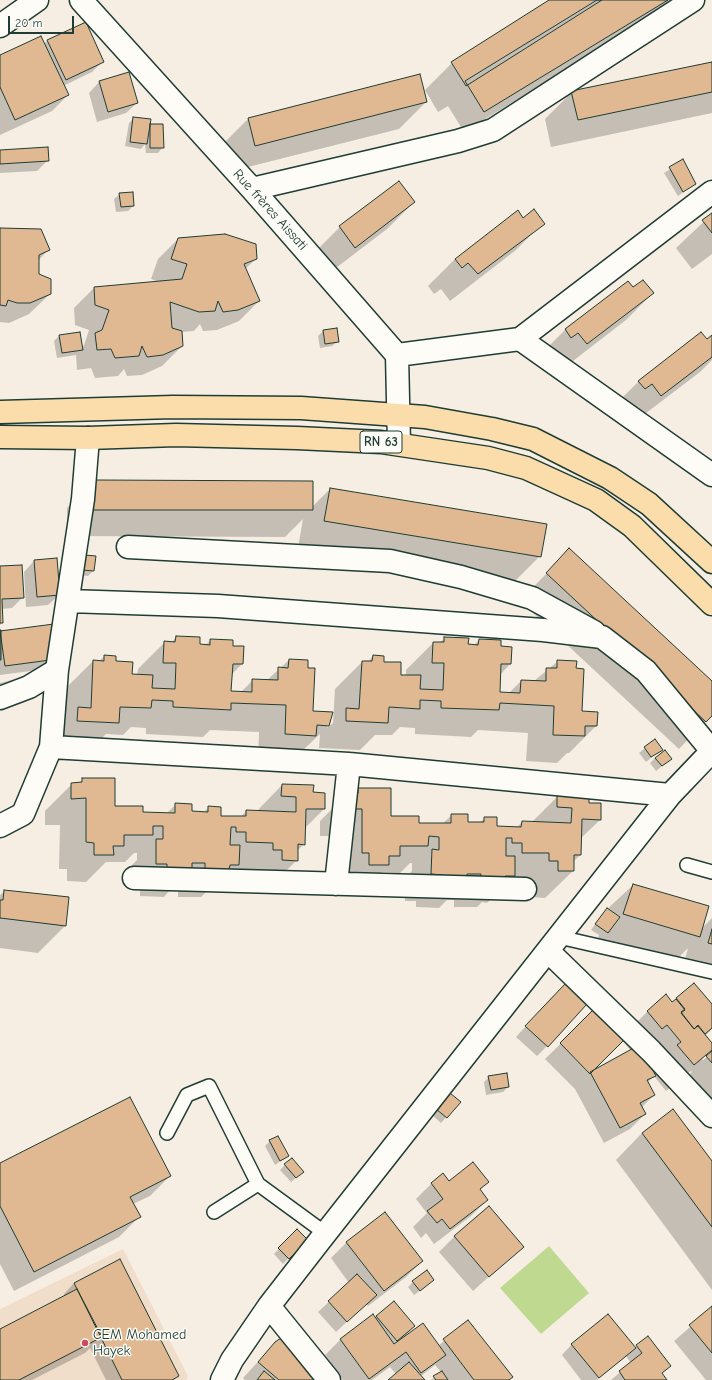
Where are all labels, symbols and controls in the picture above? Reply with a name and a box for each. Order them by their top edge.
scale bar [10,8,76,34]
text: 20 m [15,16,43,30]
street label: Rue frères Aissati [229,166,311,254]
road number: RN 63 [360,431,402,453]
place label: CEM Mohamed Hayek [93,1327,186,1360]
marker: CEM Mohamed Hayek [80,1338,90,1348]

